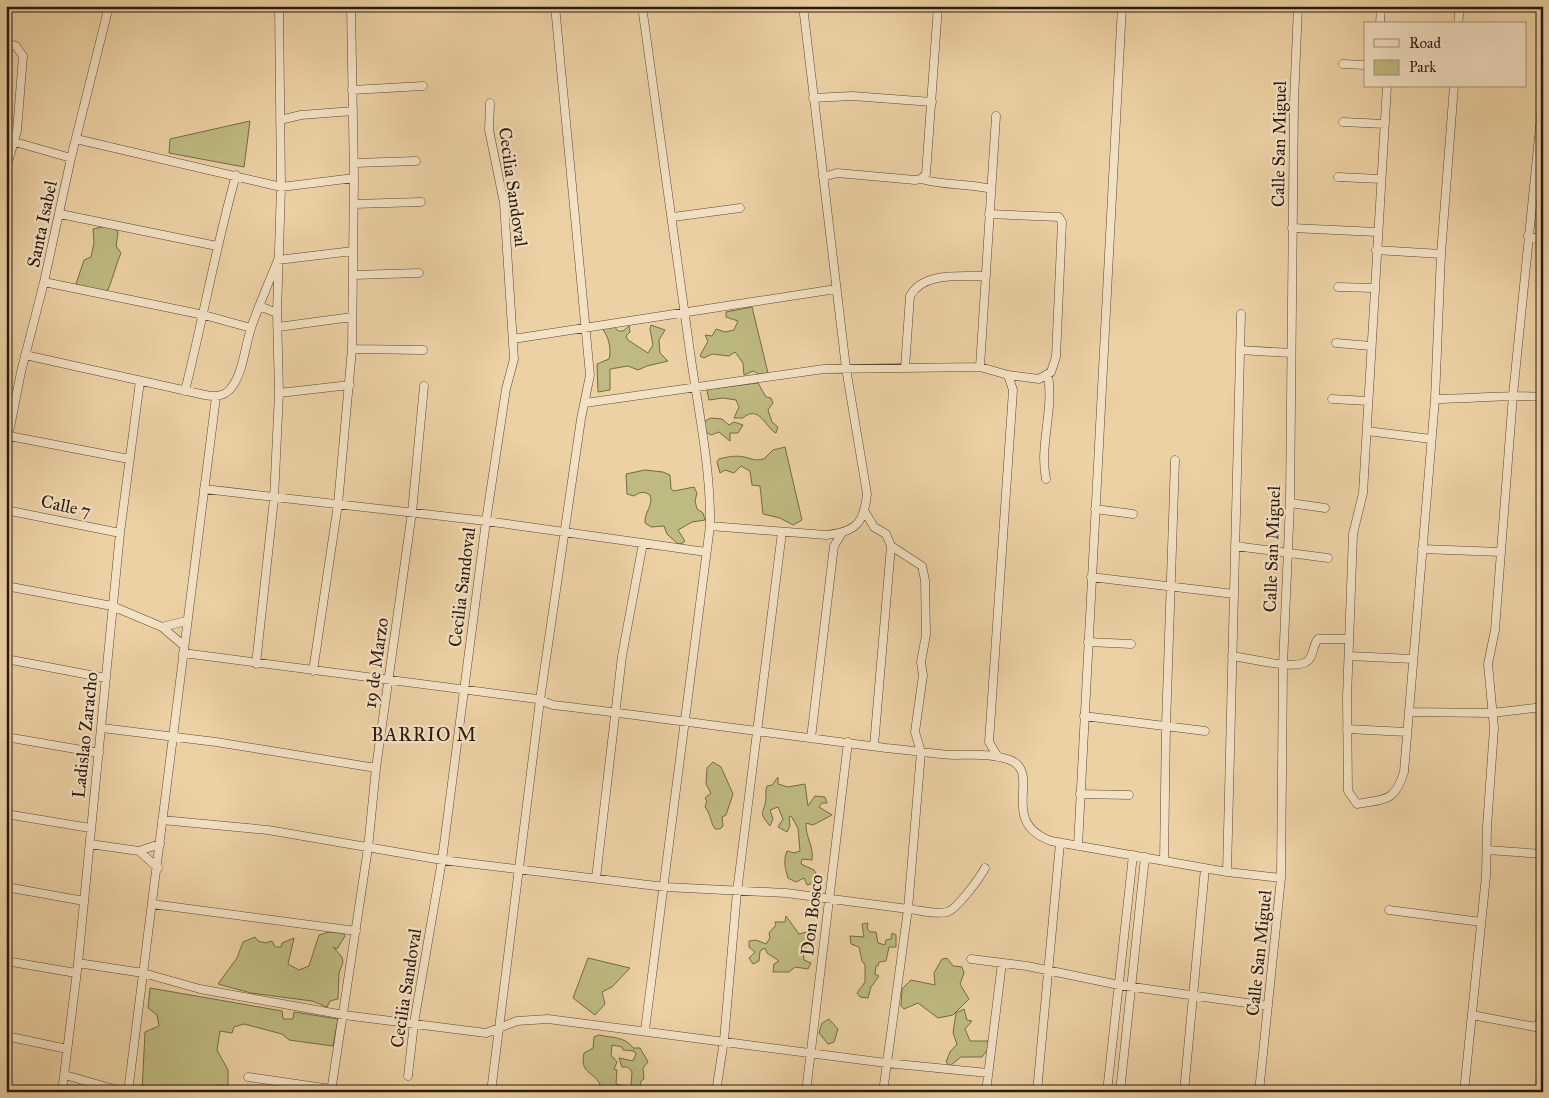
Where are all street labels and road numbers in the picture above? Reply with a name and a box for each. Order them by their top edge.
street label: Calle San Miguel [1267,80,1292,207]
street label: Cecilia Sandoval [494,126,532,248]
street label: Santa Isabel [22,178,62,269]
street label: Calle San Miguel [1259,485,1286,613]
street label: Calle 7 [39,490,93,522]
street label: Cecilia Sandoval [444,526,480,648]
street label: 19 de Marzo [359,616,393,710]
street label: Ladislao Zaracho [67,671,103,799]
street label: Don Bosco [796,873,828,957]
street label: Calle San Miguel [1241,889,1278,1017]
street label: Cecilia Sandoval [386,927,426,1049]

